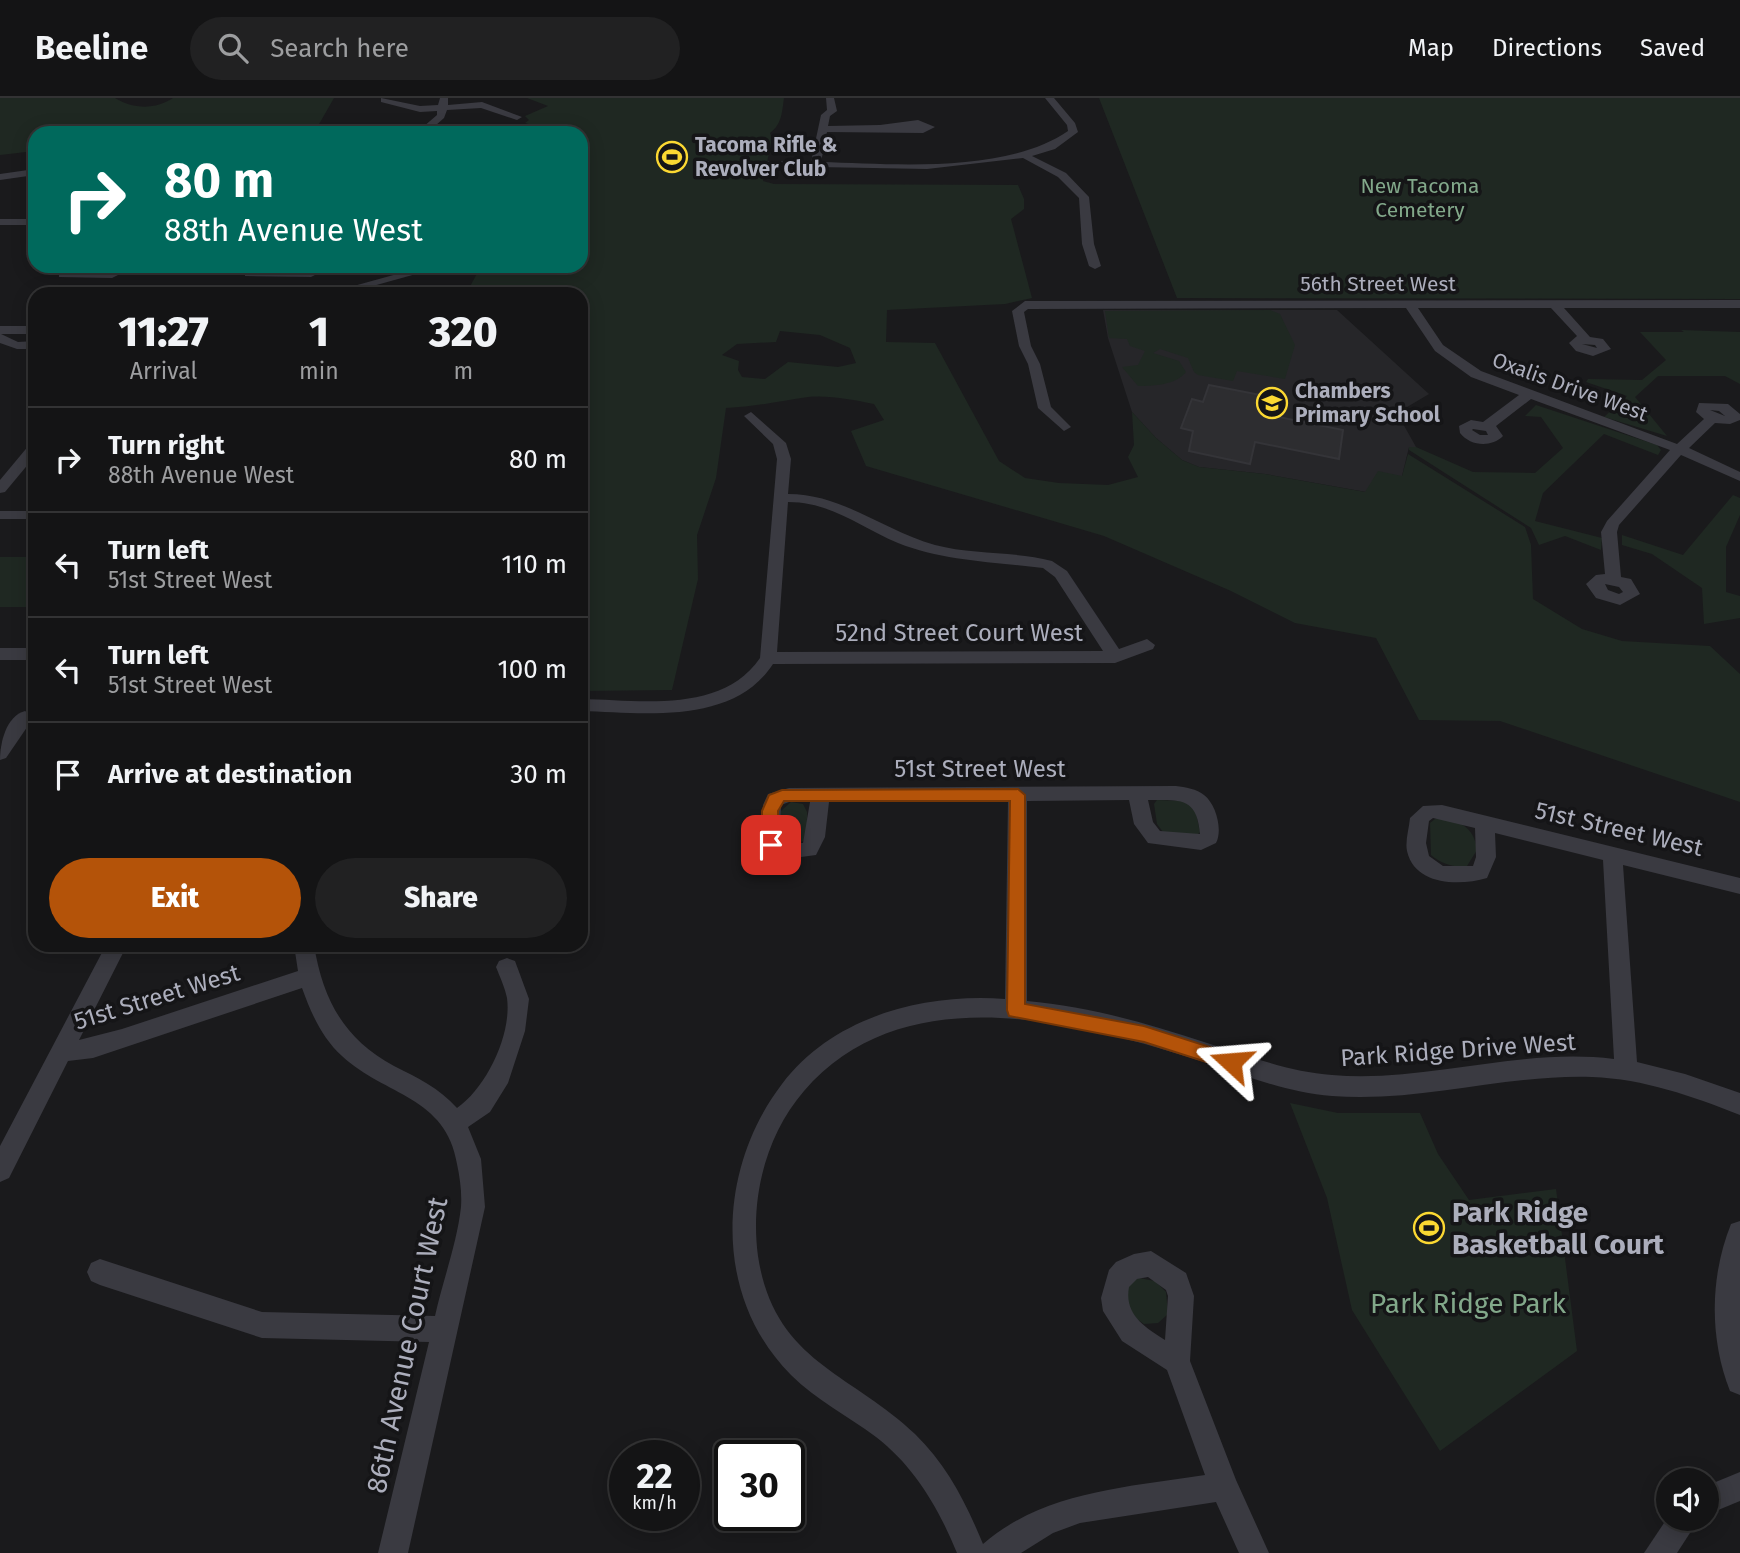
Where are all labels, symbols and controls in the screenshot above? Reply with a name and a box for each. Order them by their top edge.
search box [190,17,680,80]
text: Beeline [35,28,148,68]
icon: search [214,29,252,67]
text: Search here [270,33,409,64]
text: Map [1408,34,1454,62]
text: Directions [1492,34,1602,62]
text: Saved [1640,34,1705,62]
place label: Tacoma Rifle & Revolver Club [695,132,838,182]
sports icon: Tacoma Rifle & Revolver Club [655,140,689,174]
text: 80 m [164,151,274,210]
icon: right [49,154,140,245]
park label: New Tacoma Cemetery [1361,173,1479,223]
text: 88th Avenue West [164,211,423,249]
street label: 56th Street West [1300,271,1456,297]
text: 11:27 [118,307,209,357]
text: 1 [309,307,329,357]
text: 320 [429,307,498,357]
street label: Oxalis Drive West [1489,347,1652,427]
text: Arrival [130,357,197,385]
text: min [299,357,339,385]
text: m [454,357,473,385]
place label: Chambers Primary School [1295,378,1441,428]
school or university icon: Chambers Primary School [1255,386,1289,420]
text: Turn right [108,430,225,461]
icon: right [49,441,87,479]
text: 80 m [509,444,567,475]
text: 88th Avenue West [108,461,294,489]
text: Turn left [108,535,209,566]
icon: left [49,546,87,584]
text: 110 m [501,549,567,580]
text: 51st Street West [108,566,272,594]
street label: 52nd Street Court West [835,619,1083,647]
text: Turn left [108,640,209,671]
icon: left [49,651,87,689]
text: 100 m [498,654,567,685]
text: 51st Street West [108,671,272,699]
street label: 51st Street West [894,755,1066,783]
icon: arrive [49,756,87,794]
text: Arrive at destination [108,759,352,790]
text: 30 m [510,759,567,790]
street label: 51st Street West [1532,796,1706,862]
pin [741,815,801,875]
icon: arrive [752,826,790,864]
button: Exit [49,858,301,938]
button: Share [315,858,567,938]
street label: 51st Street West [71,958,243,1035]
position arrow [1194,1025,1268,1099]
street label: Park Ridge Drive West [1339,1028,1577,1072]
street label: 86th Avenue Court West [359,1193,455,1496]
place label: Park Ridge Basketball Court [1452,1196,1665,1261]
sports icon: Park Ridge Basketball Court [1412,1211,1446,1245]
park label: Park Ridge Park [1370,1287,1567,1320]
speed limit sign: 30 [714,1440,805,1531]
text: 22 [636,1455,673,1497]
map controls [1656,1468,1719,1531]
button: sound [1656,1468,1719,1531]
text: km/h [632,1492,677,1514]

